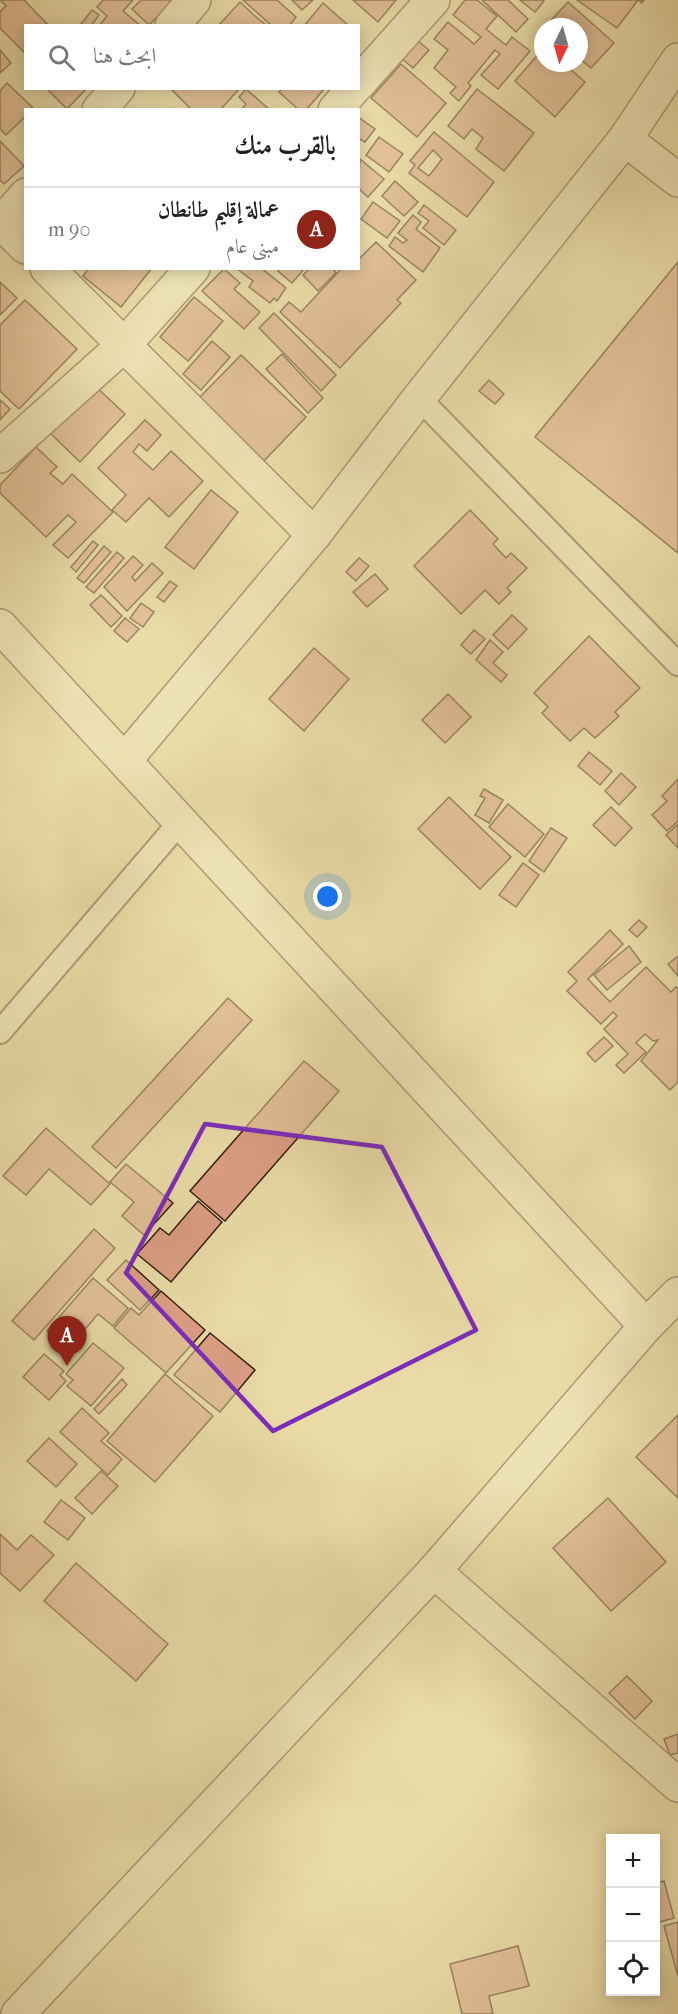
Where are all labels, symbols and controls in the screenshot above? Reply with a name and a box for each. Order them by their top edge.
north arrow [534,18,588,72]
search box [24,24,360,90]
icon: search [45,41,78,74]
text: ابحث هنا [93,43,156,69]
text: بالقرب منك [234,130,336,161]
text: عمالة إقليم طانطان [158,197,279,223]
text: 90 m [48,218,90,241]
text: A [310,218,323,241]
text: مبنى عام [226,235,279,258]
your location [313,882,342,911]
pin: A [48,1316,86,1366]
map controls [606,1834,660,1996]
button: + [606,1834,660,1888]
button: − [606,1888,660,1942]
button: locate [606,1942,660,1996]

